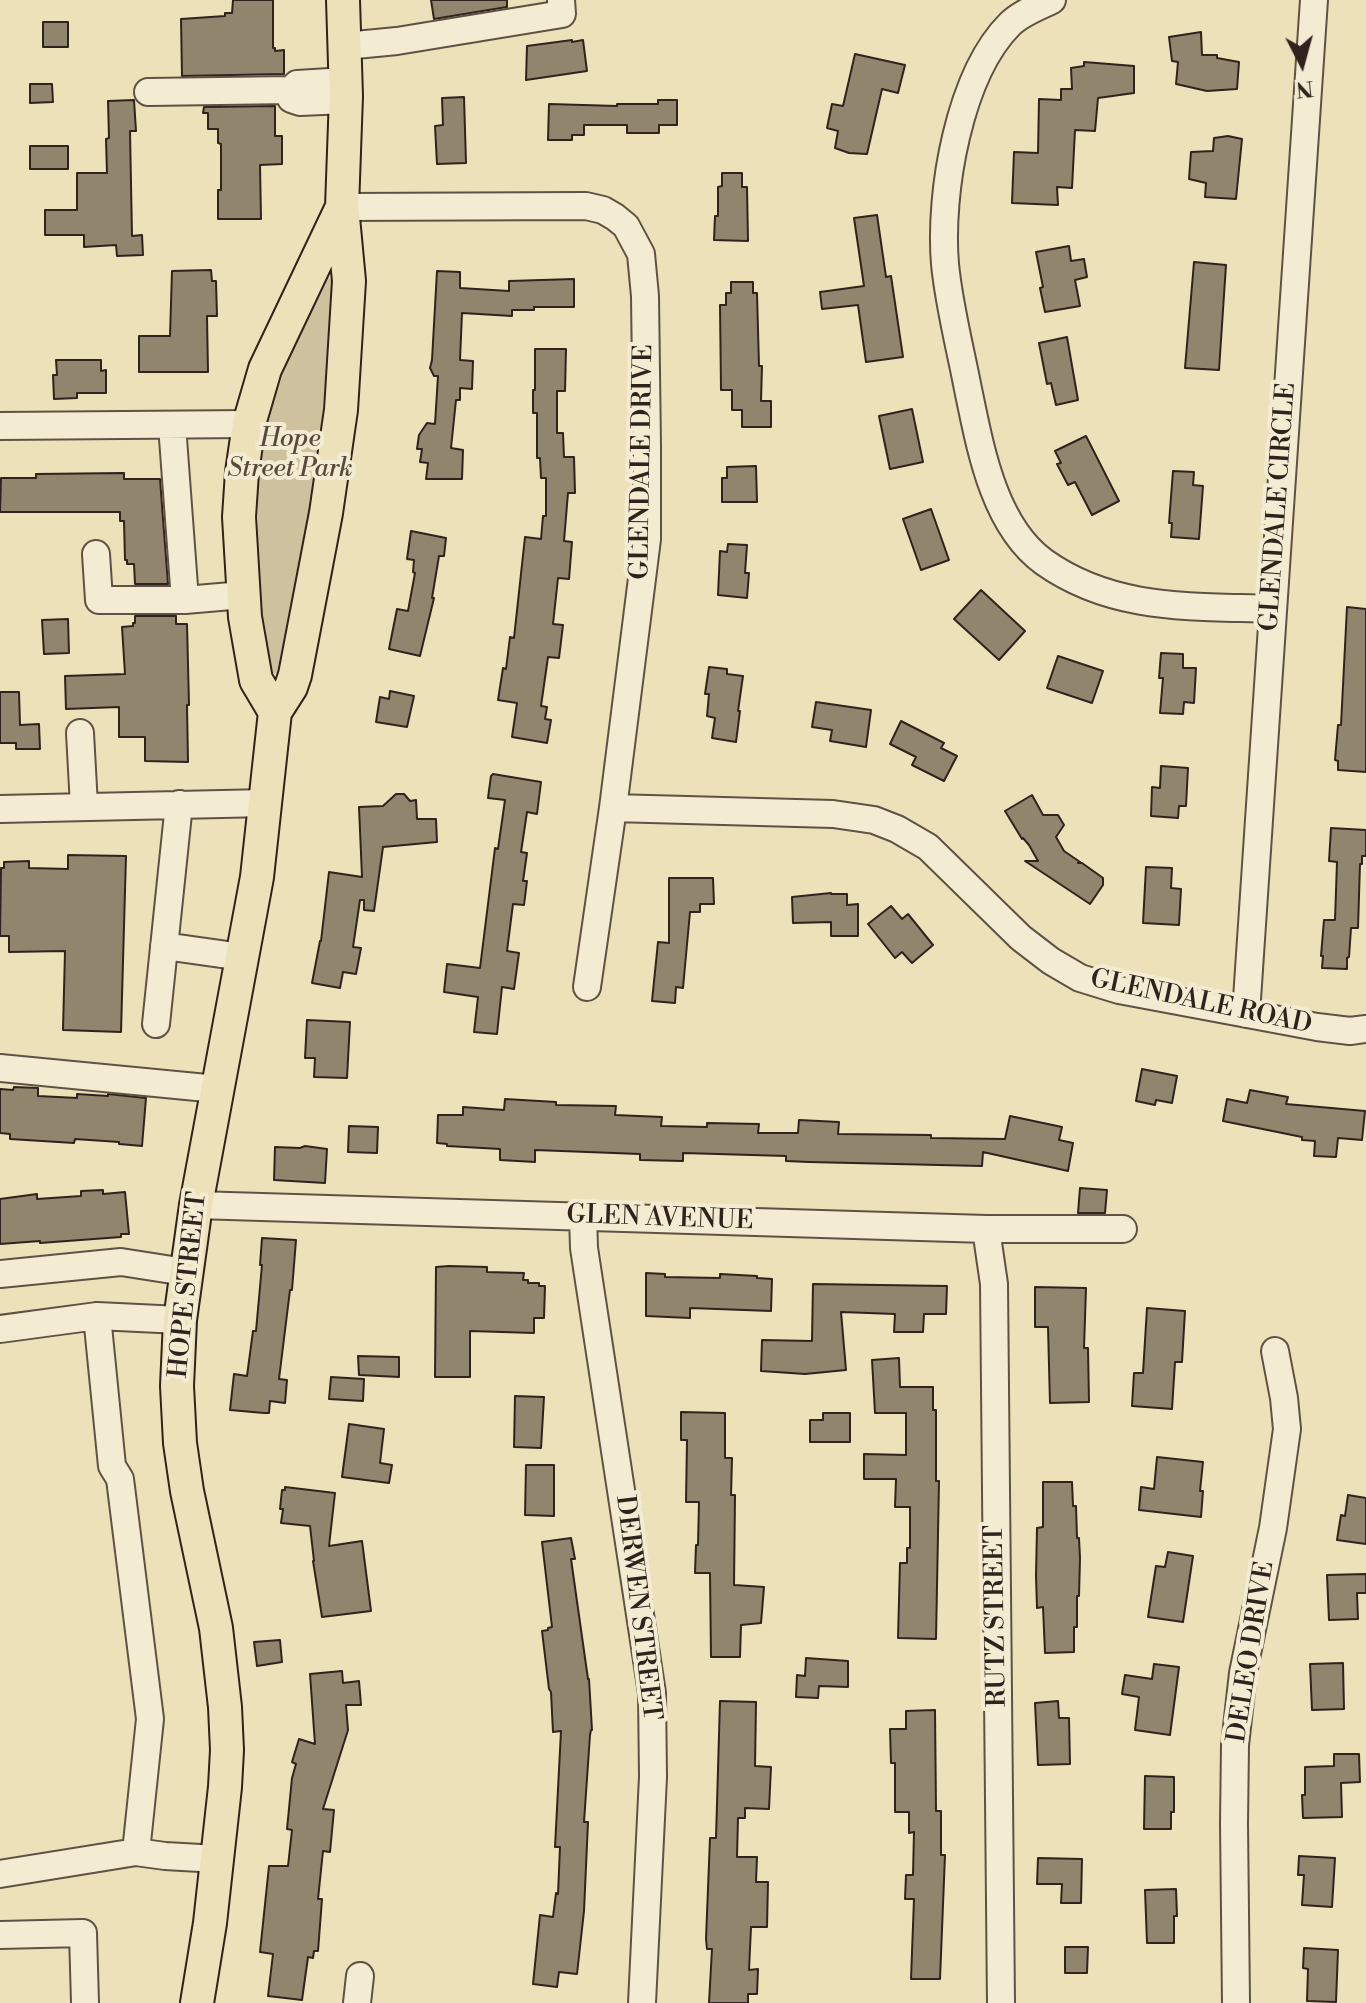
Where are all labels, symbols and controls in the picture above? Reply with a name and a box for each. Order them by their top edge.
north arrow [1262,24,1342,104]
text: N [1294,74,1315,103]
street label: GLENDALE DRIVE [625,344,661,580]
street label: GLENDALE CIRCLE [1255,382,1303,632]
park label: Hope Street Park [227,424,353,486]
street label: GLENDALE ROAD [1087,964,1315,1042]
street label: HOPE STREET [164,1190,214,1380]
street label: GLEN AVENUE [566,1200,754,1238]
street label: DERWEN STREET [608,1494,666,1722]
street label: RUTZ STREET [980,1525,1014,1707]
street label: DELEO DRIVE [1222,1559,1282,1745]

